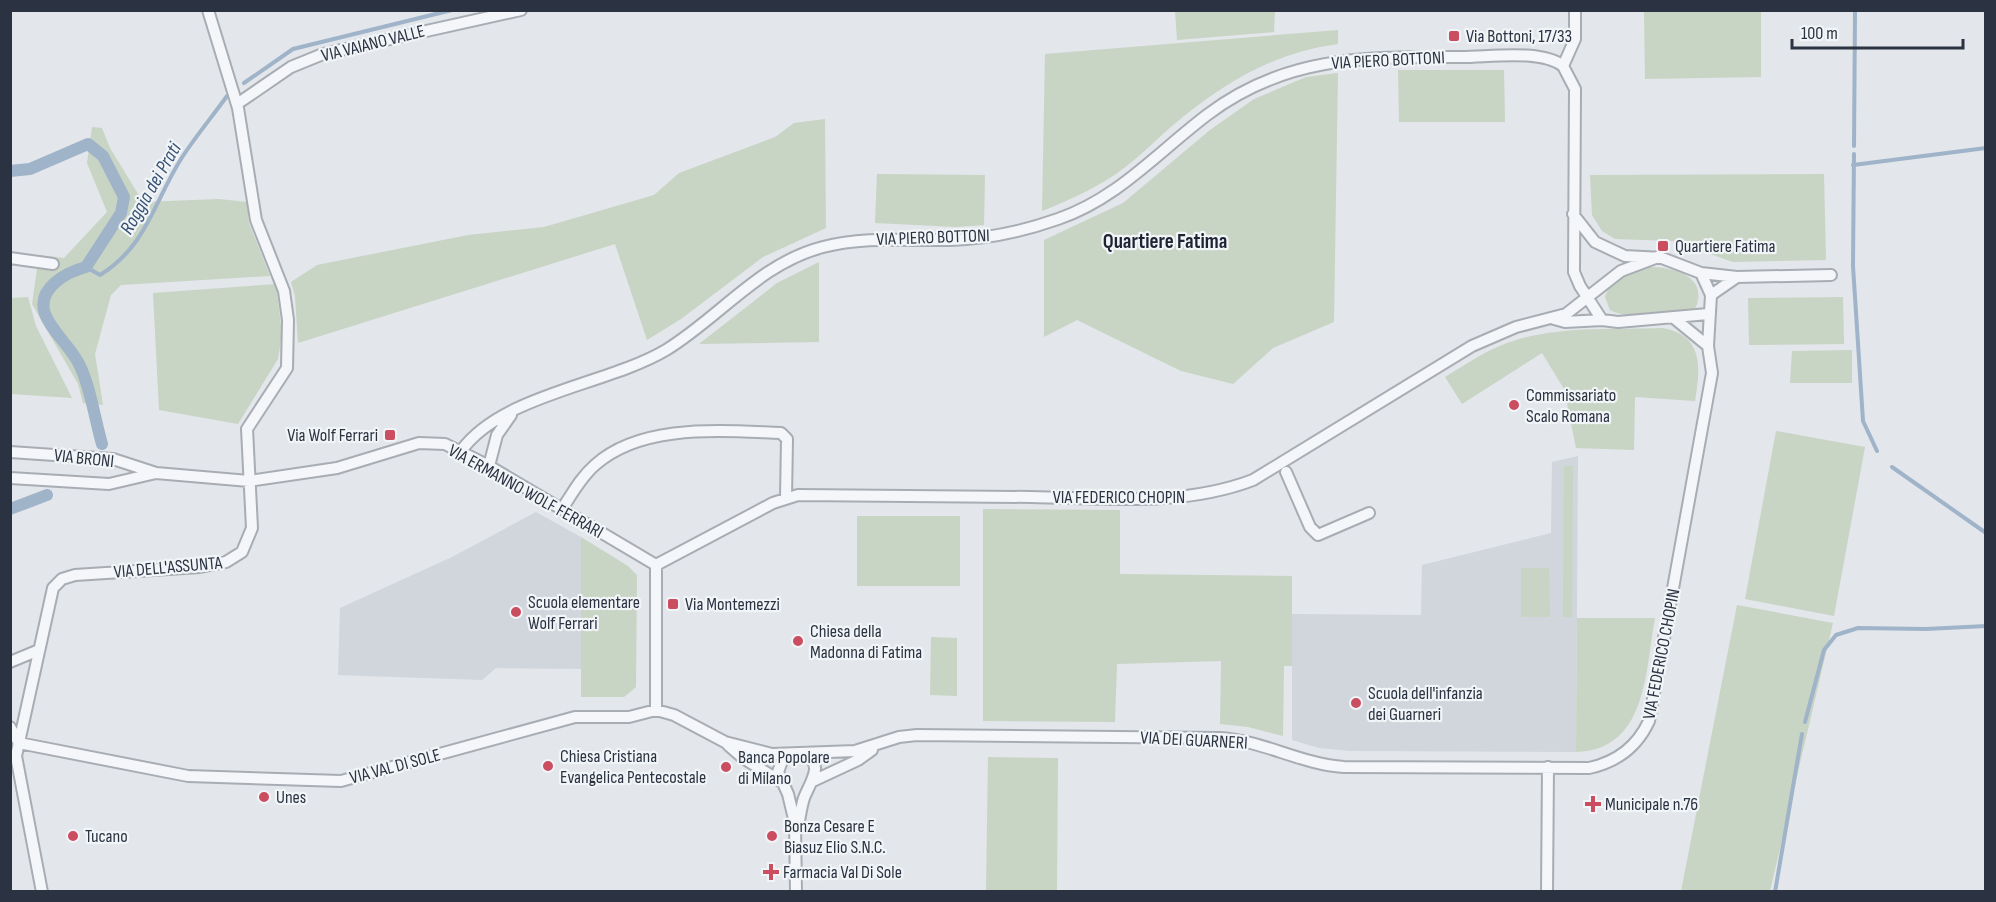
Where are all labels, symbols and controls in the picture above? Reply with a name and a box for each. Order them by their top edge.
scale bar [1792,12,1963,50]
street label: VIA VAIANO VALLE [319,20,427,66]
text: 100 m [1801,23,1838,44]
place label: Via Bottoni, 17/33 [1466,26,1572,47]
marker: Via Bottoni, 17/33 [1447,29,1461,43]
street label: VIA PIERO BOTTONI [1331,47,1445,74]
water label: Roggia dei Prati [115,137,187,239]
street label: VIA PIERO BOTTONI [876,225,990,250]
district label: Quartiere Fatima [1103,229,1227,254]
place label: Quartiere Fatima [1675,236,1776,257]
marker: Quartiere Fatima [1656,239,1670,253]
place label: Commissariato Scalo Romana [1526,385,1616,427]
marker: Commissariato Scalo Romana [1507,398,1521,412]
place label: Via Wolf Ferrari [287,425,378,446]
marker: Via Wolf Ferrari [383,428,397,442]
street label: VIA ERMANNO WOLF FERRARI [444,440,607,543]
street label: VIA BRONI [53,445,115,472]
street label: VIA FEDERICO CHOPIN [1053,487,1185,508]
street label: VIA DELL'ASSUNTA [113,552,223,583]
street label: VIA FEDERICO CHOPIN [1639,587,1684,721]
place label: Scuola elementare Wolf Ferrari [528,592,640,634]
place label: Via Montemezzi [685,594,780,615]
marker: Via Montemezzi [666,597,680,611]
marker: Scuola elementare Wolf Ferrari [509,605,523,619]
place label: Chiesa della Madonna di Fatima [810,621,922,663]
marker: Chiesa della Madonna di Fatima [791,634,805,648]
place label: Scuola dell'infanzia dei Guarneri [1368,683,1483,725]
marker: Scuola dell'infanzia dei Guarneri [1349,696,1363,710]
street label: VIA DEI GUARNERI [1140,727,1248,754]
street label: VIA VAL DI SOLE [347,744,443,789]
place label: Chiesa Cristiana Evangelica Pentecostale [560,746,706,788]
place label: Banca Popolare di Milano [738,747,830,789]
marker: Chiesa Cristiana Evangelica Pentecostale [541,759,555,773]
marker: Banca Popolare di Milano [719,760,733,774]
place label: Unes [276,787,306,808]
marker: Unes [257,790,271,804]
place label: Municipale n.76 [1605,794,1698,815]
marker: Municipale n.76 [1586,797,1600,811]
place label: Bonza Cesare E Biasuz Elio S.N.C. [784,816,886,858]
place label: Tucano [85,826,128,847]
marker: Tucano [66,829,80,843]
marker: Bonza Cesare E Biasuz Elio S.N.C. [765,829,779,843]
place label: Farmacia Val Di Sole [783,862,902,883]
marker: Farmacia Val Di Sole [764,865,778,879]

